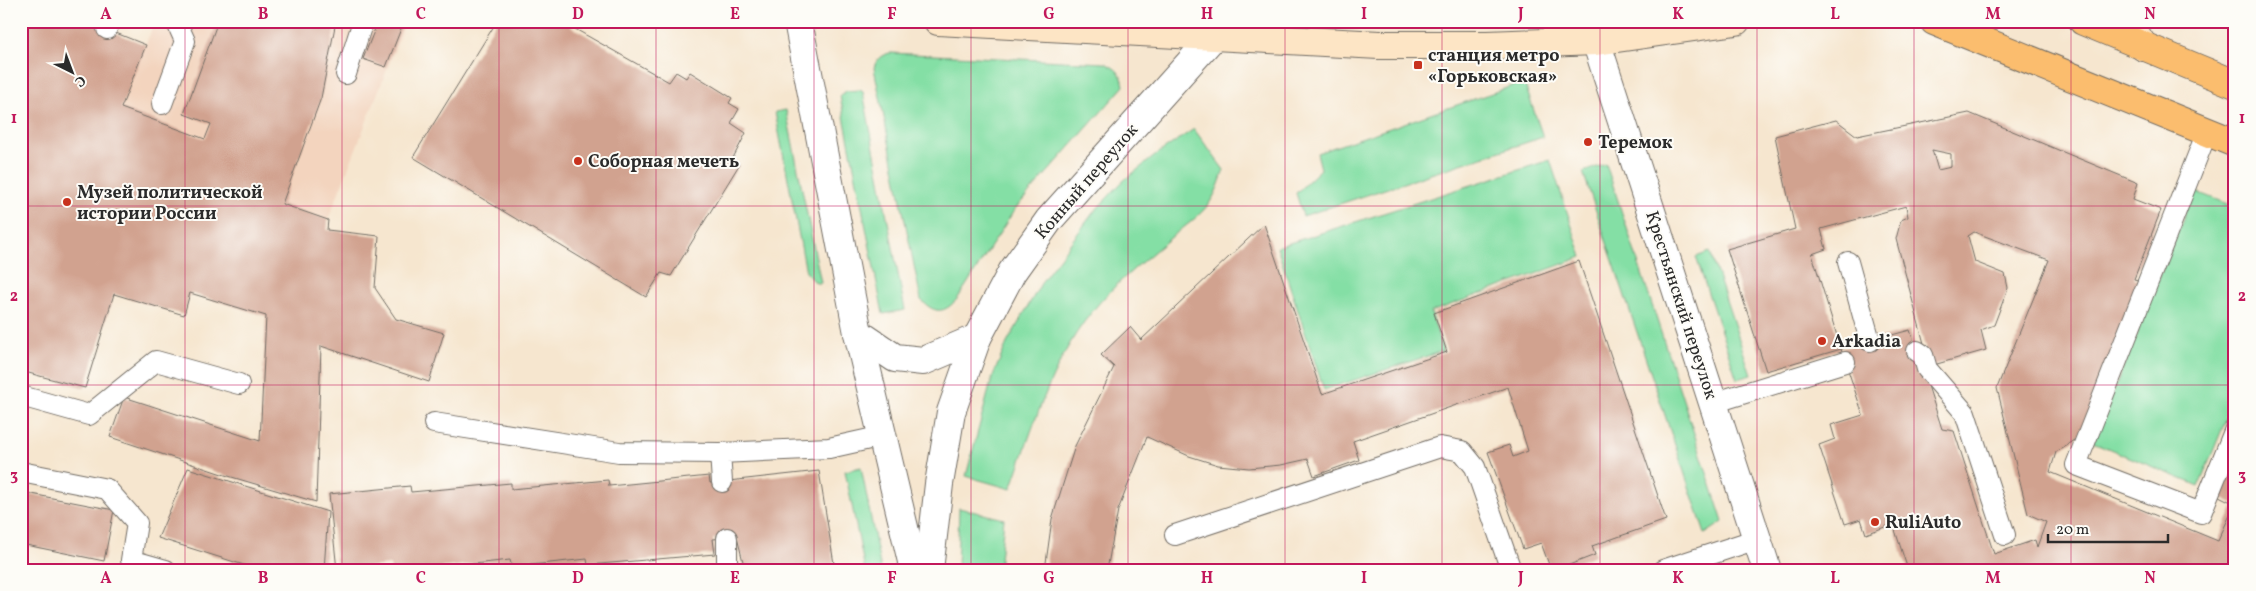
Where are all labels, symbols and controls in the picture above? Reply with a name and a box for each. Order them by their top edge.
text: A [100,4,112,26]
text: B [258,4,269,26]
text: C [416,4,426,26]
text: D [572,4,584,26]
text: E [730,4,740,26]
text: F [887,4,897,26]
text: G [1043,4,1055,26]
text: H [1201,4,1213,26]
text: I [1361,4,1367,26]
text: J [1517,4,1524,26]
text: K [1672,4,1684,26]
text: L [1830,4,1840,26]
text: M [1985,4,2001,26]
text: N [2144,4,2156,26]
place label: станция метро «Горьковская» [1428,44,1560,90]
north arrow [48,48,98,98]
marker: станция метро «Горьковская» [1412,59,1424,71]
text: С [70,70,89,91]
text: 1 [11,108,17,130]
text: 1 [2239,108,2245,130]
street label: Конный переулок [1030,118,1145,245]
place label: Теремок [1598,131,1673,156]
marker: Теремок [1582,136,1594,148]
place label: Соборная мечеть [588,150,739,175]
marker: Соборная мечеть [572,155,584,167]
place label: Музей политической истории России [77,181,263,227]
marker: Музей политической истории России [61,196,73,208]
street label: Крестьянский переулок [1638,208,1723,403]
text: 2 [10,286,18,308]
text: 2 [2238,286,2246,308]
place label: Arkadia [1832,330,1901,355]
marker: Arkadia [1816,335,1828,347]
text: 3 [10,465,18,487]
text: 3 [2238,465,2246,487]
place label: RuliAuto [1885,511,1961,536]
scale bar [2048,511,2168,543]
marker: RuliAuto [1869,516,1881,528]
text: 20 m [2056,520,2089,541]
text: A [100,568,112,590]
text: B [258,568,269,590]
text: C [416,568,426,590]
text: D [572,568,584,590]
text: E [730,568,740,590]
text: F [887,568,897,590]
text: G [1043,568,1055,590]
text: H [1201,568,1213,590]
text: I [1361,568,1367,590]
text: J [1517,568,1524,590]
text: K [1672,568,1684,590]
text: L [1830,568,1840,590]
text: M [1985,568,2001,590]
text: N [2144,568,2156,590]

